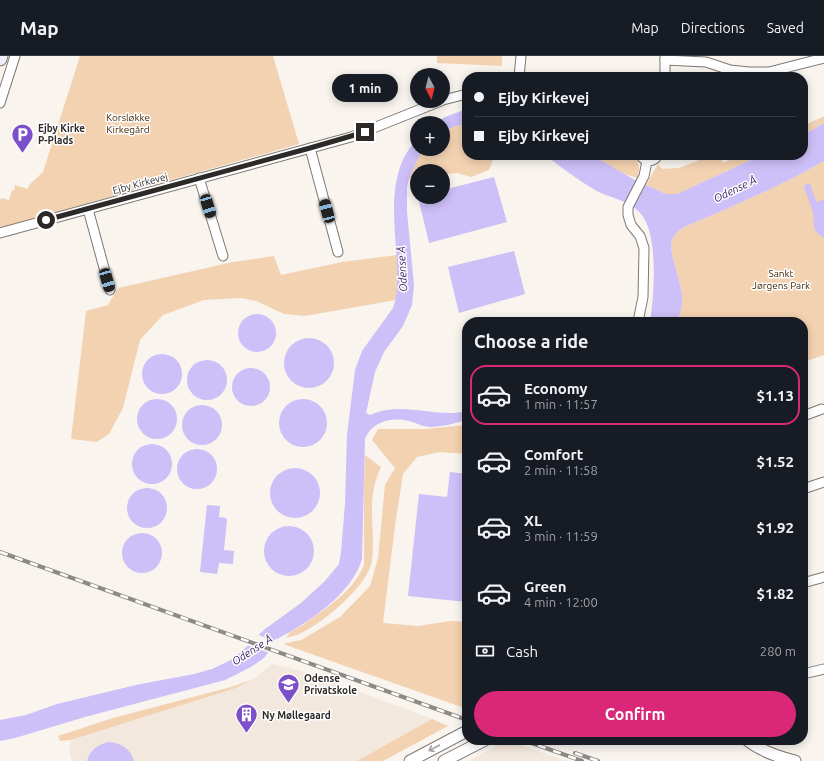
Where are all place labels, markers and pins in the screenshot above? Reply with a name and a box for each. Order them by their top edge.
parking icon: Ejby Kirke P-Plads [10,121,36,154]
place label: Ejby Kirke P-Plads [38,123,85,146]
school or university icon: Odense Privatskole [276,671,302,704]
place label: Odense Privatskole [304,673,357,696]
building icon: Ny Møllegaard [233,702,259,735]
place label: Ny Møllegaard [262,710,331,721]

